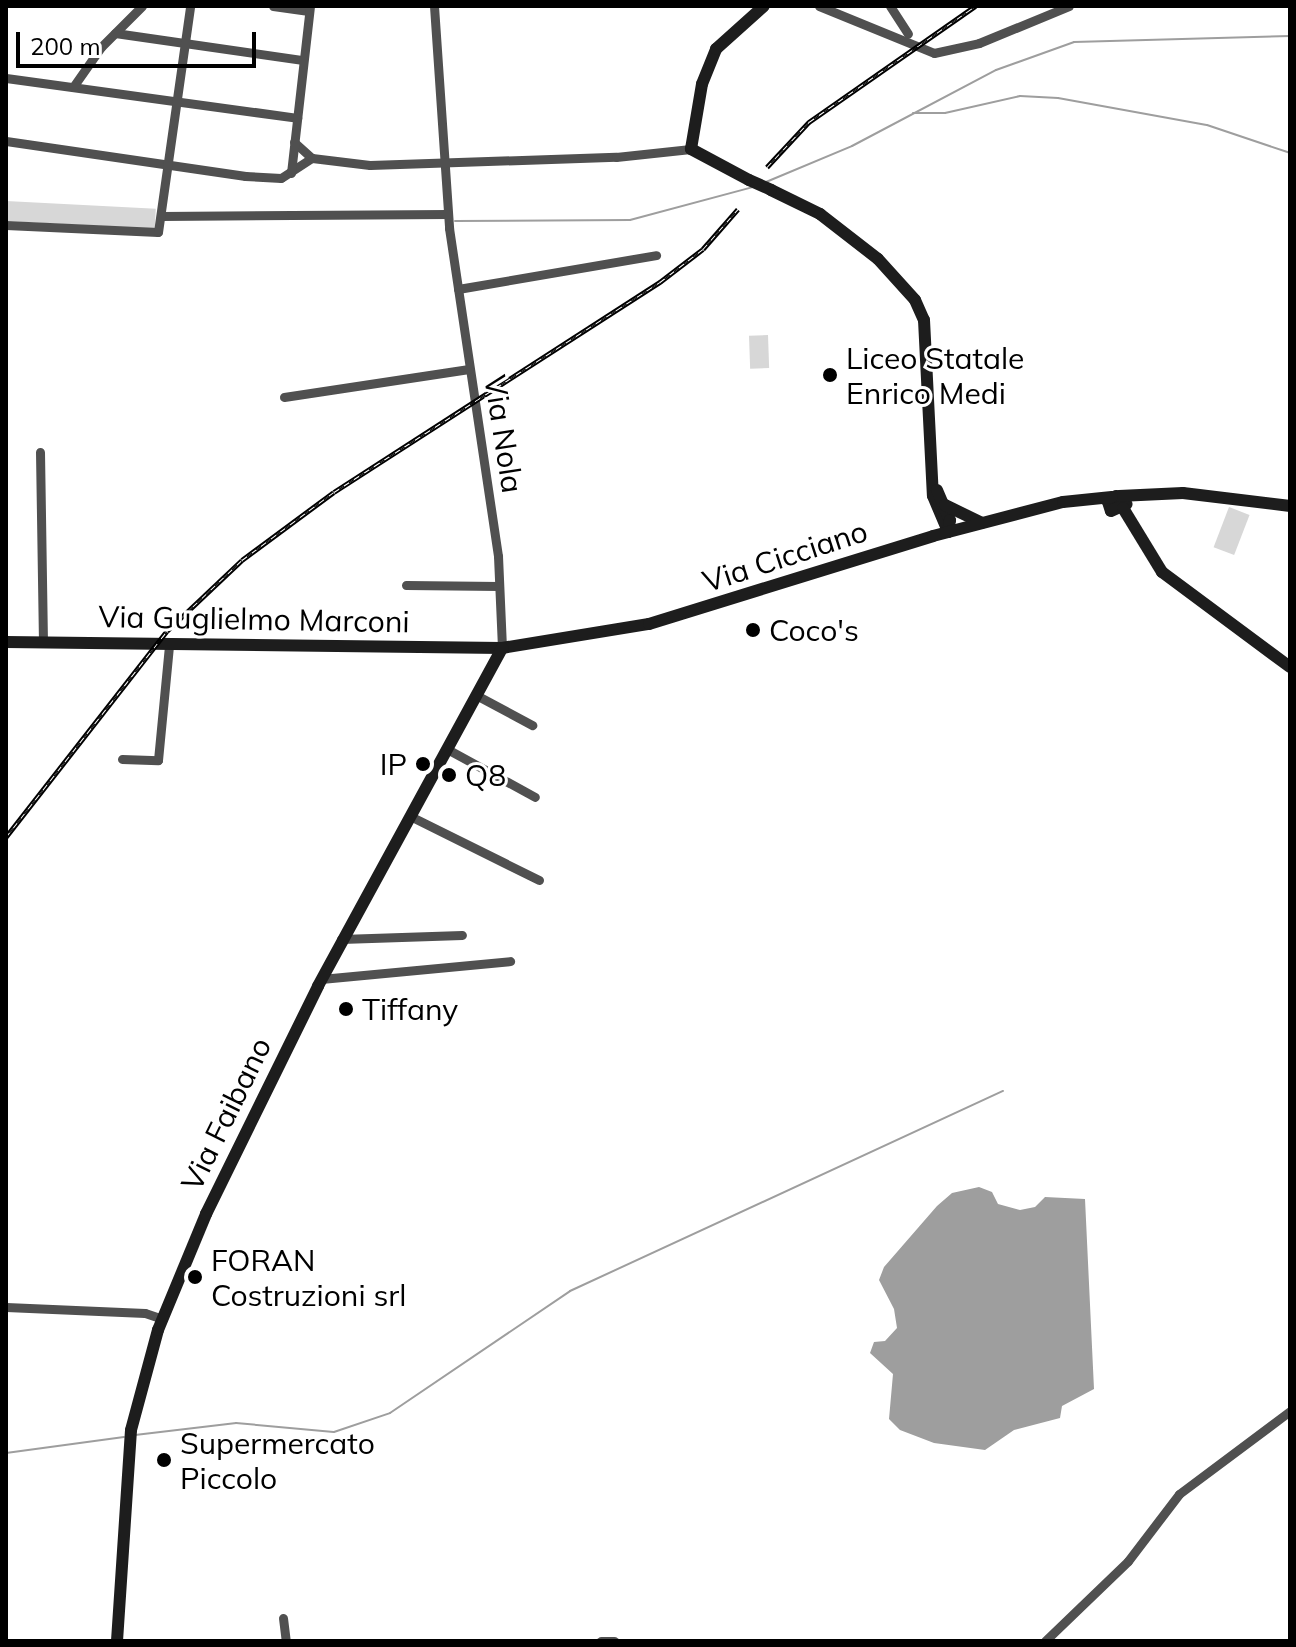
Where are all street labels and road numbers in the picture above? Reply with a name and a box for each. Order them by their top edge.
street label: Via Nola [477,373,531,495]
street label: Via Cicciano [698,512,872,600]
street label: Via Guglielmo Marconi [98,598,410,640]
street label: Via Faibano [173,1032,279,1196]

